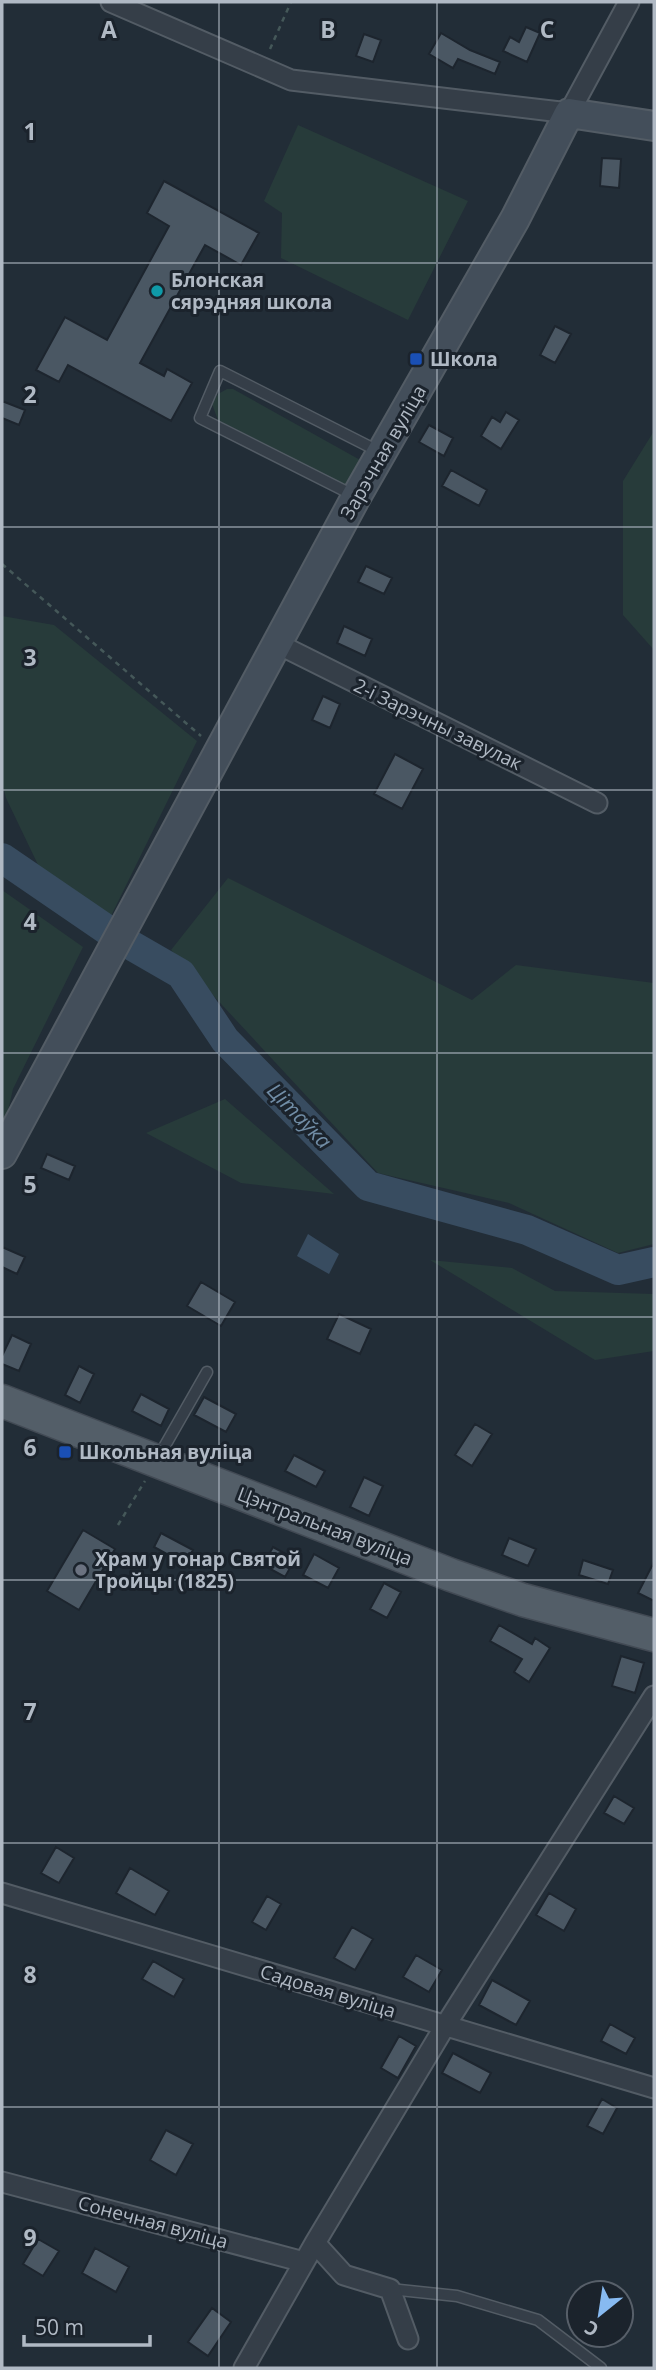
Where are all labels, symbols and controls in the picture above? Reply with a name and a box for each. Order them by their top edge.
text: A [101,13,117,45]
text: B [320,13,336,45]
text: C [540,13,554,45]
text: 1 [23,115,37,147]
place label: Блонская сярэдняя школа [171,267,332,315]
marker: Блонская сярэдняя школа [149,283,165,299]
place label: Школа [430,346,498,372]
marker: Школа [408,351,424,367]
text: 2 [23,378,37,410]
street label: Зарэчная вуліца [334,380,432,524]
text: 3 [23,641,37,673]
street label: 2-і Зарэчны завулак [350,672,526,776]
text: 4 [23,905,37,937]
water label: Цітаўка [261,1076,338,1154]
text: 5 [23,1168,37,1200]
text: 6 [23,1431,37,1463]
place label: Школьная вуліца [79,1439,253,1465]
marker: Школьная вуліца [57,1444,73,1460]
street label: Цэнтральная вуліца [234,1481,416,1571]
place label: Храм у гонар Святой Тройцы (1825) [95,1546,301,1594]
marker: Храм у гонар Святой Тройцы (1825) [73,1562,89,1578]
text: 7 [23,1695,37,1727]
text: 8 [23,1958,37,1990]
street label: Садовая вуліца [257,1958,399,2024]
street label: Сонечная вуліца [75,2189,231,2255]
text: 9 [23,2221,37,2253]
north arrow [565,2279,635,2349]
scale bar [24,2304,150,2348]
text: 50 m [35,2313,84,2341]
text: С [580,2314,603,2343]

